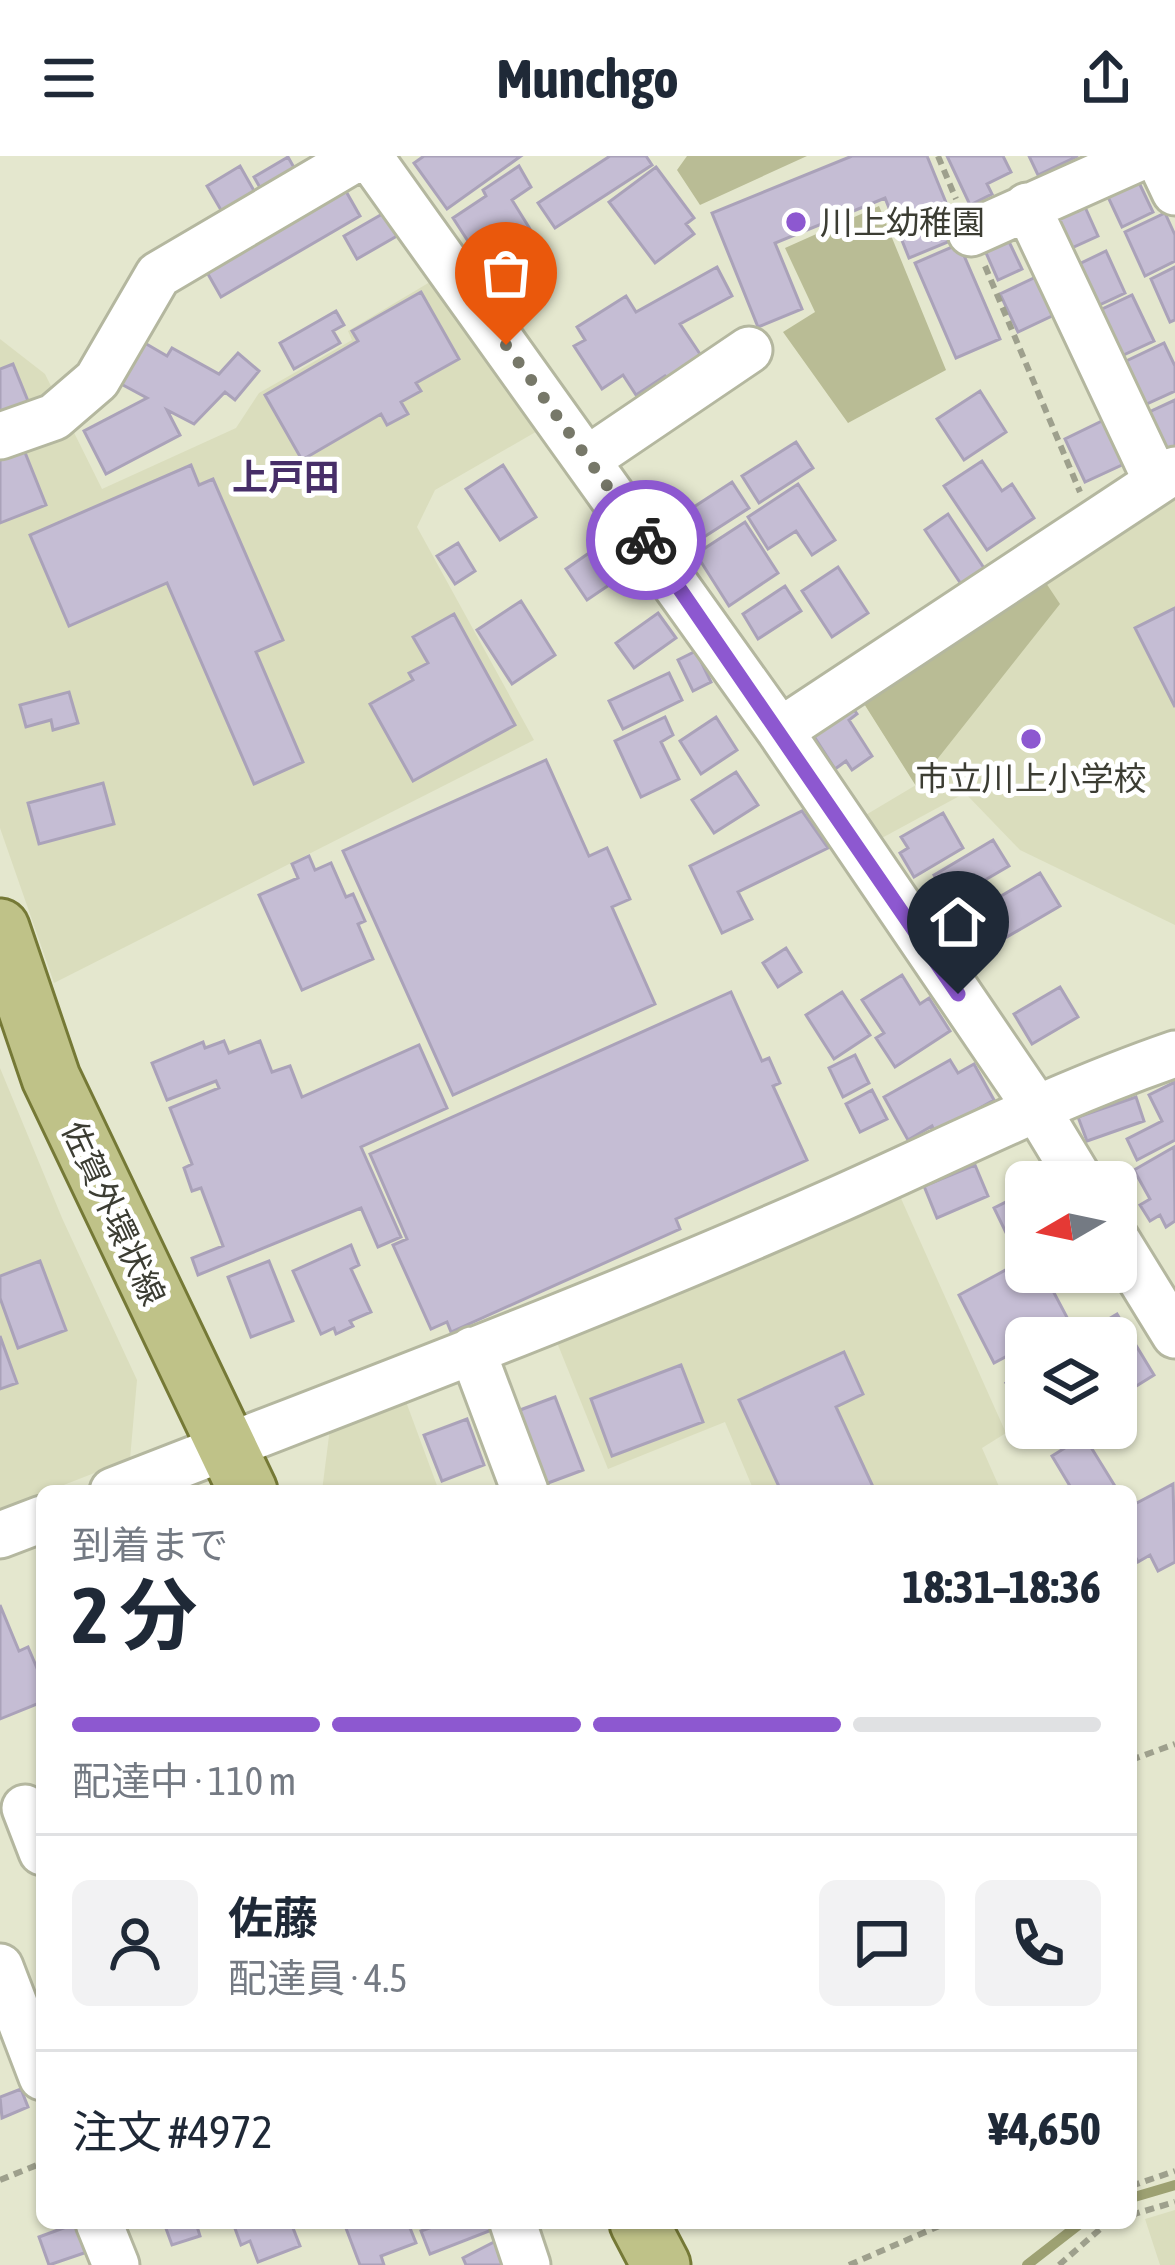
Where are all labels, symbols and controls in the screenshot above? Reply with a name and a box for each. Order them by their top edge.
icon: menu [36,45,102,111]
icon: share [1073,45,1139,111]
text: Munchgo [496,48,679,109]
place label: 川上幼稚園 [820,203,985,241]
marker: 川上幼稚園 [783,209,809,235]
pin [455,222,557,345]
icon: bag [473,240,539,306]
district label: 上戸田 [232,456,340,498]
courier [586,480,706,600]
icon: bike [613,507,679,573]
marker: 市立川上小学校 [1018,726,1044,752]
place label: 市立川上小学校 [916,759,1147,797]
pin [907,871,1009,994]
icon: home [925,889,991,955]
street label: 佐賀外環状線 [55,1115,173,1311]
north arrow [1005,1161,1137,1293]
map controls [1005,1161,1137,1449]
button: layers [1005,1317,1137,1449]
text: 到着まで [72,1523,228,1567]
text: 18:31–18:36 [902,1561,1101,1613]
text: 2 分 [72,1570,197,1660]
text: 配達中 · 110 m [72,1759,296,1803]
button: person [72,1880,198,2006]
button: chat [819,1880,945,2006]
button: phone [975,1880,1101,2006]
text: 佐藤 [228,1892,318,1944]
text: 配達員 · 4.5 [228,1956,408,2000]
text: ¥4,650 [988,2103,1101,2155]
text: 注文 #4972 [72,2106,273,2158]

